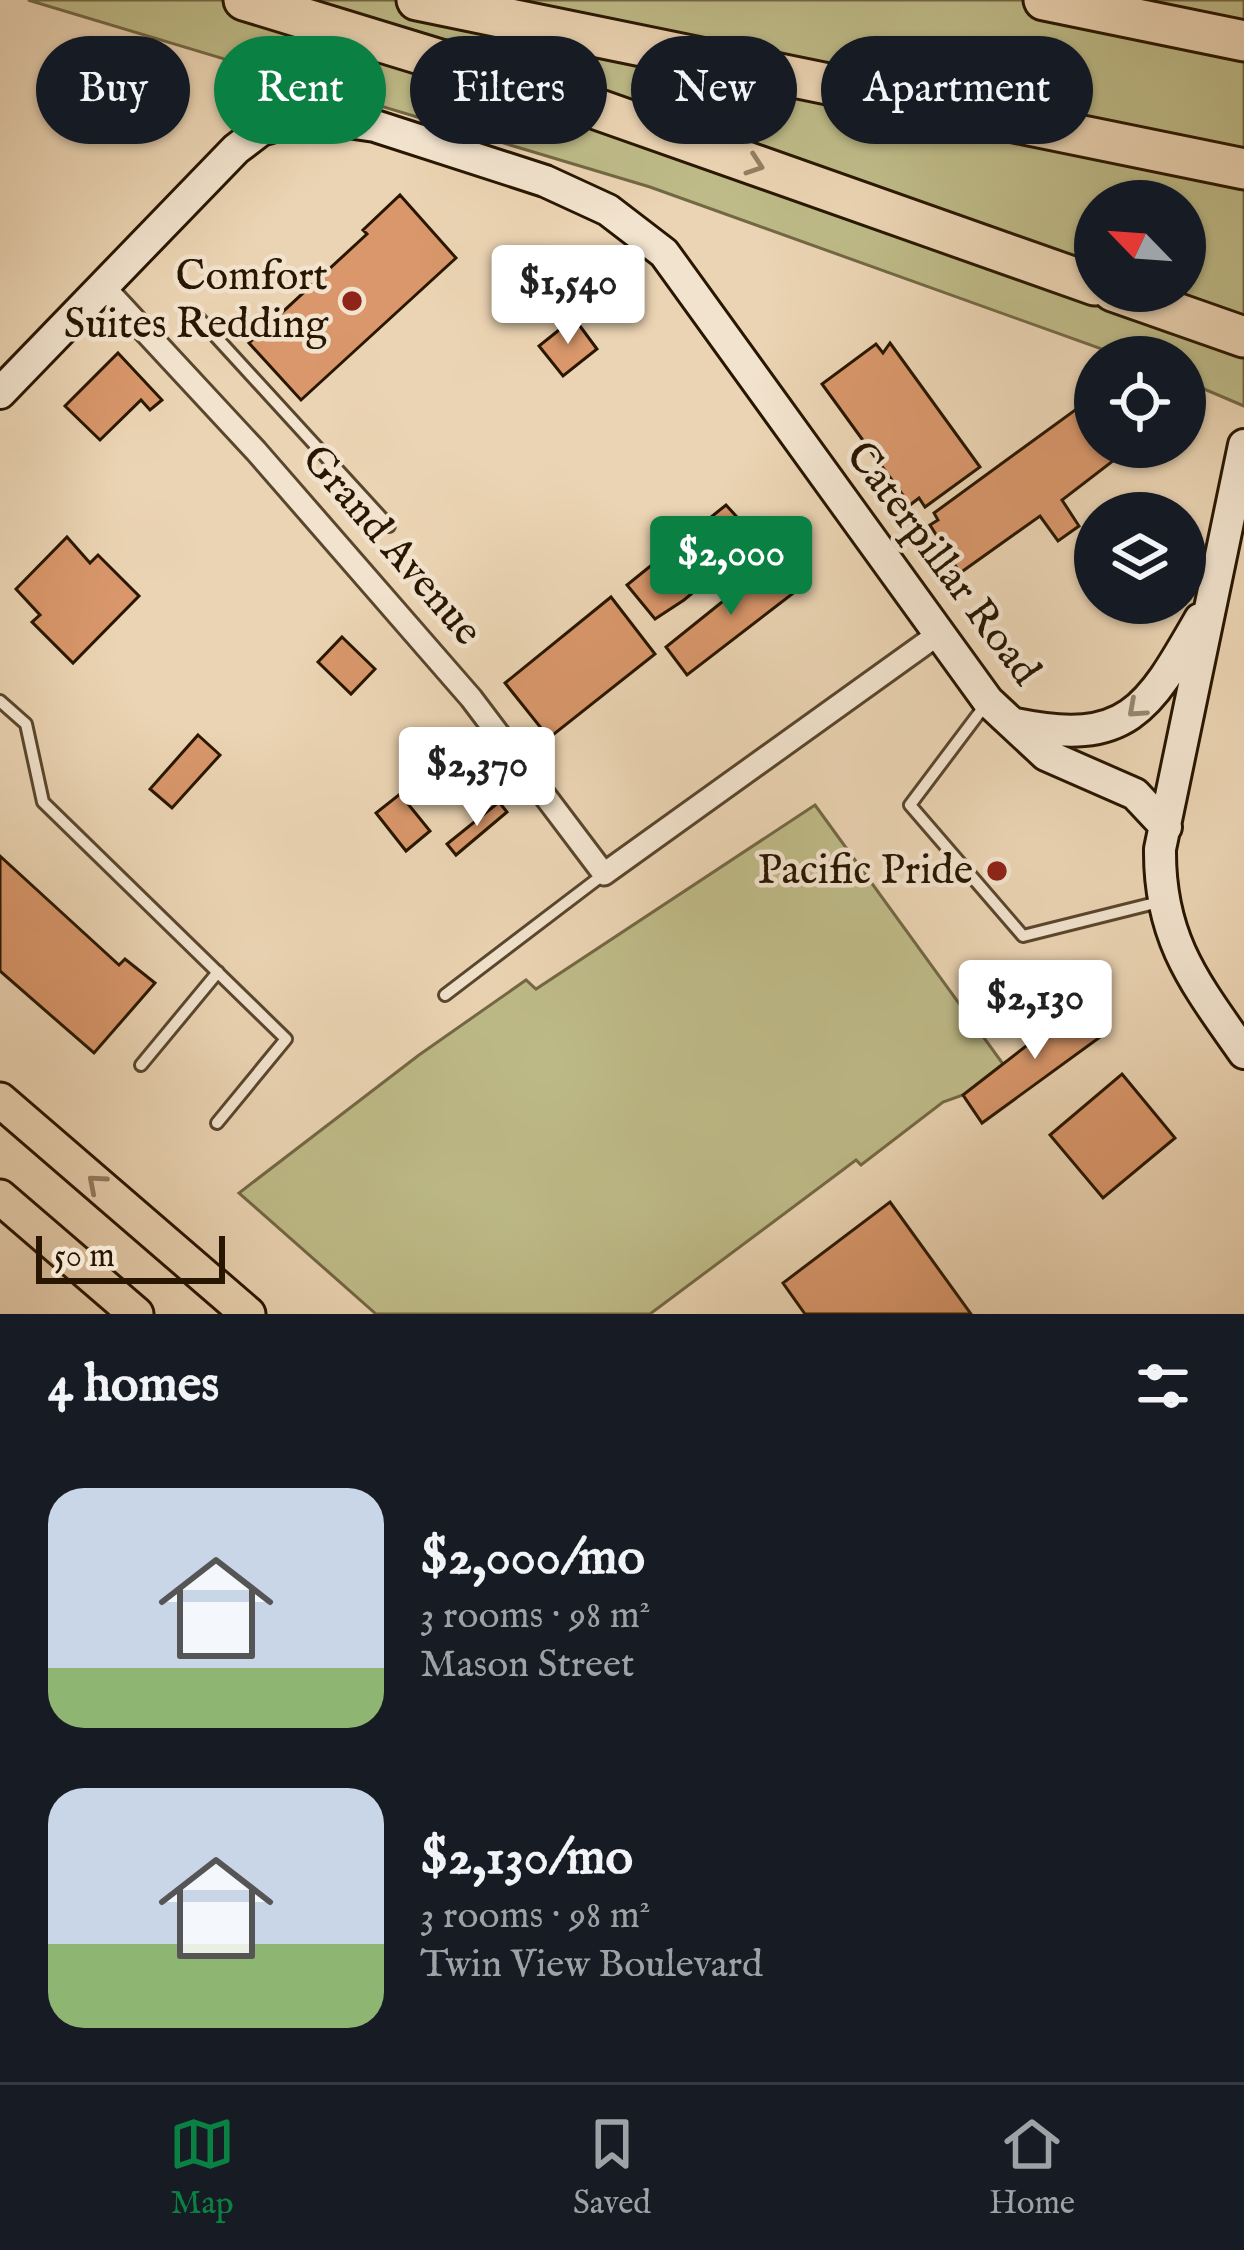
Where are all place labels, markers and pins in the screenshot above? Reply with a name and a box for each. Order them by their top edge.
pin: $1,540 [470,245,666,347]
place label: Comfort Suites Redding [64,251,329,352]
marker: Comfort Suites Redding [339,288,365,314]
pin: $2,000 [633,516,829,618]
pin: $2,370 [379,727,575,829]
place label: Pacific Pride [757,845,973,898]
marker: Pacific Pride [984,858,1010,884]
pin: $2,130 [937,960,1133,1062]

